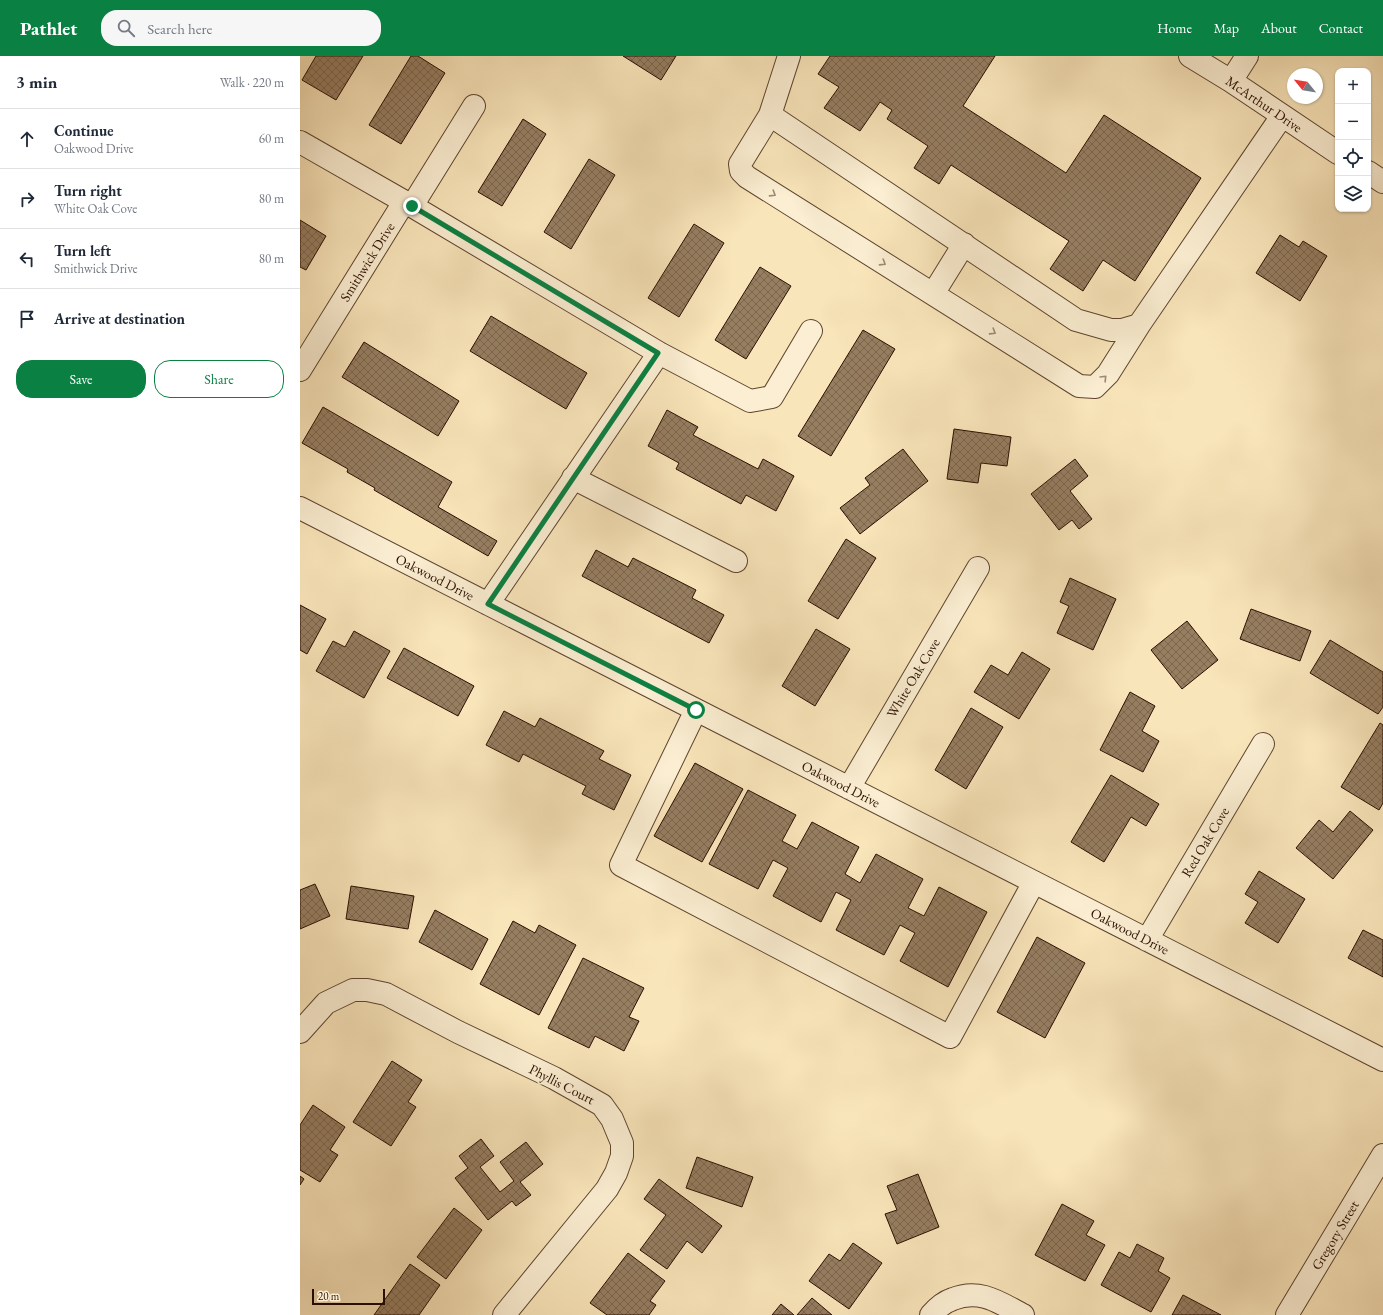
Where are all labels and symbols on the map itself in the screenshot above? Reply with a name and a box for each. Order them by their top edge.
north arrow [1287,68,1323,104]
street label: McArthur Drive [1222,72,1306,137]
one-way arrow [769,189,776,196]
route end [403,197,421,215]
street label: Smithwick Drive [336,219,399,305]
one-way arrow [879,258,886,265]
one-way arrow [989,327,996,334]
one-way arrow [1099,375,1107,383]
street label: Oakwood Drive [393,550,478,605]
street label: White Oak Cove [882,634,944,721]
route start [687,701,705,719]
street label: Oakwood Drive [799,757,884,812]
street label: Red Oak Cove [1177,803,1233,880]
street label: Oakwood Drive [1088,904,1173,959]
street label: Phyllis Court [526,1060,598,1108]
street label: Gregory Street [1307,1197,1363,1273]
scale bar [312,1287,385,1306]

